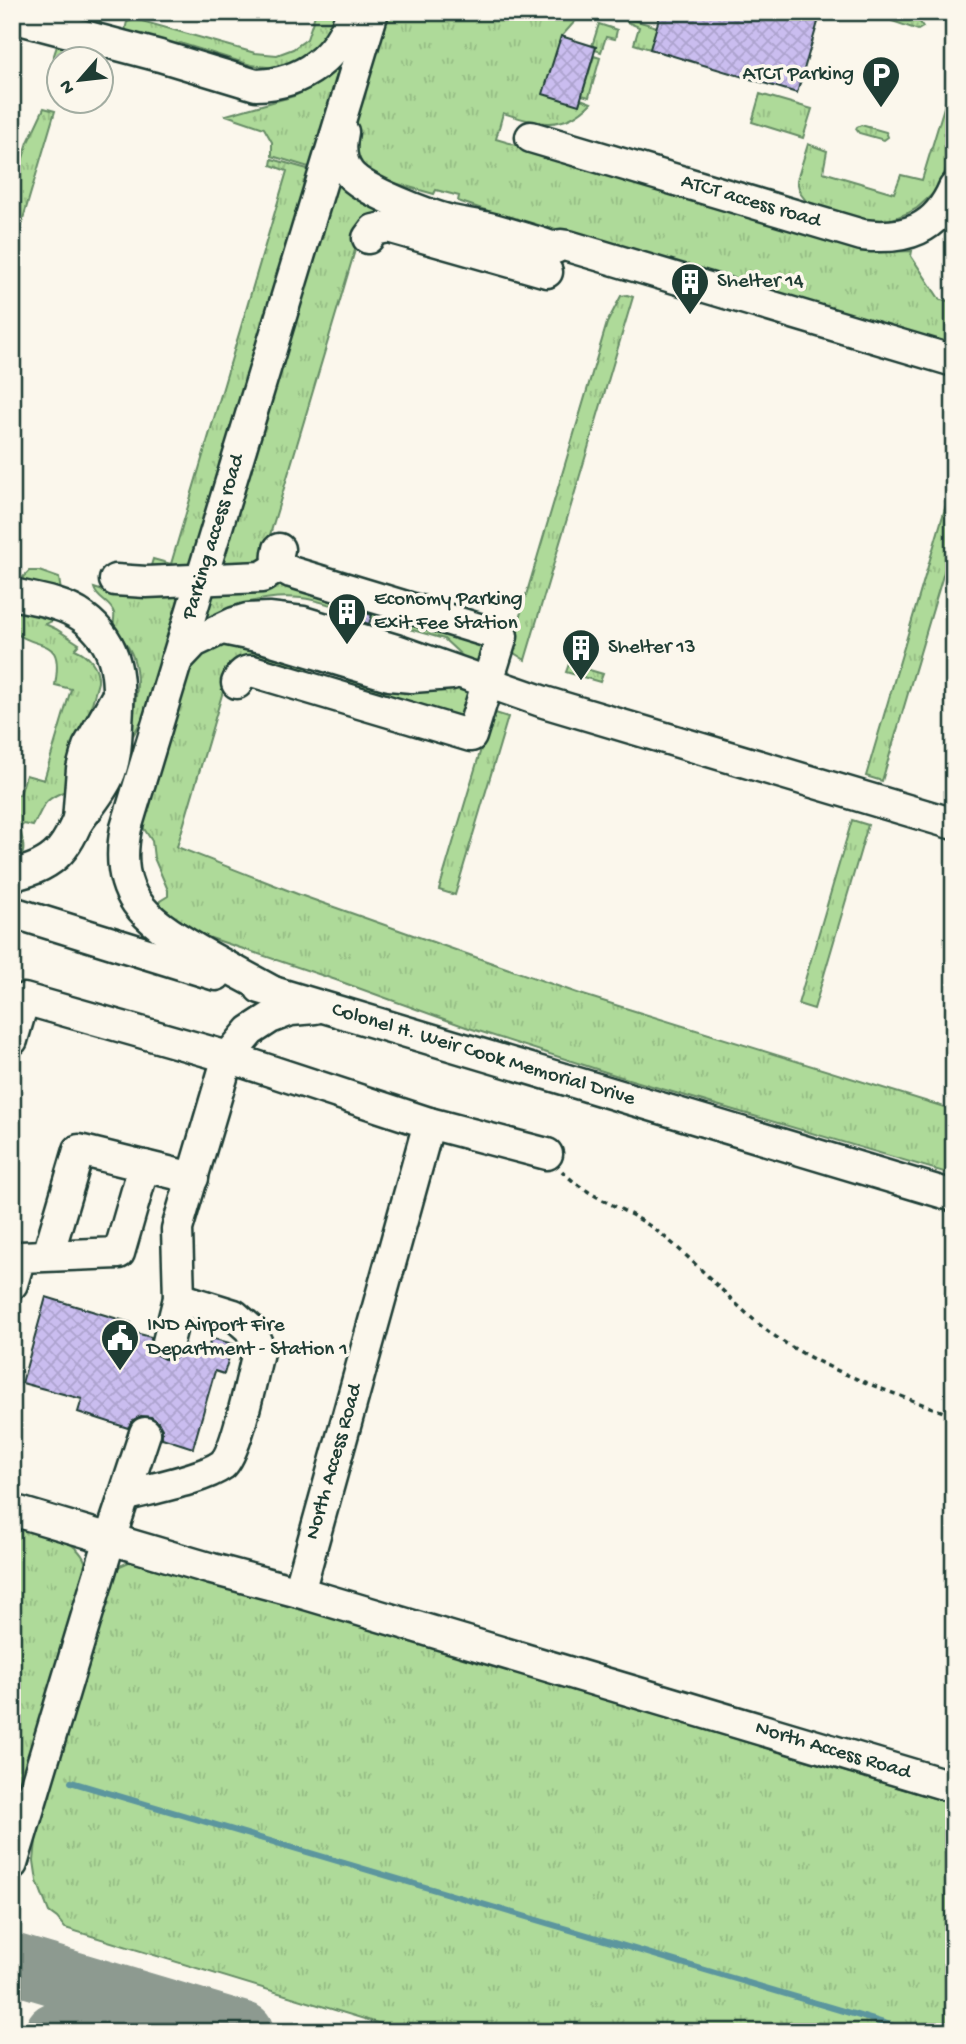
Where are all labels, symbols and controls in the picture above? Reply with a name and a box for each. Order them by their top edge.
north arrow [46,46,116,116]
parking icon: ATCT Parking [860,54,902,109]
place label: ATCT Parking [743,63,854,88]
text: N [55,75,81,97]
street label: ATCT access road [678,170,825,235]
building icon: Shelter 14 [669,261,711,316]
place label: Shelter 14 [717,270,804,295]
street label: Parking access road [177,450,251,624]
place label: Economy Parking Exit Fee Station [374,588,523,637]
building icon: Economy Parking Exit Fee Station [326,591,368,646]
building icon: Shelter 13 [560,627,602,682]
place label: Shelter 13 [608,636,696,661]
street label: Colonel H. Weir Cook Memorial Drive [329,998,639,1112]
place label: IND Airport Fire Department - Station 1 [145,1314,348,1363]
public building icon: IND Airport Fire Department - Station 1 [99,1317,141,1372]
street label: North Access Road [301,1380,370,1543]
street label: North Access Road [752,1716,915,1786]

